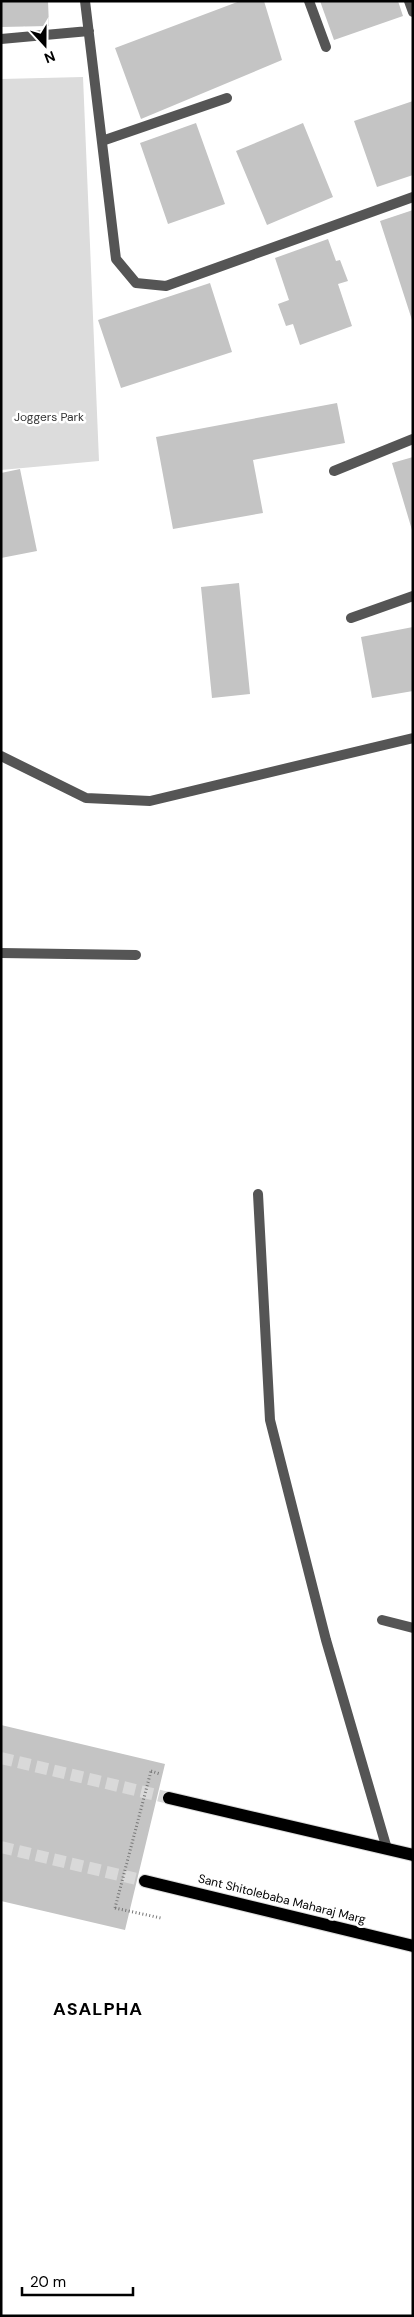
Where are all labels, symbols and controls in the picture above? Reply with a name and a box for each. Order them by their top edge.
north arrow [20,20,70,70]
text: N [42,47,58,67]
park label: Joggers Park [14,409,84,425]
street label: Sant Shitolebaba Maharaj Marg [197,1870,368,1928]
district label: ASALPHA [53,1997,143,2021]
scale bar [22,2264,134,2296]
text: 20 m [30,2272,66,2292]

